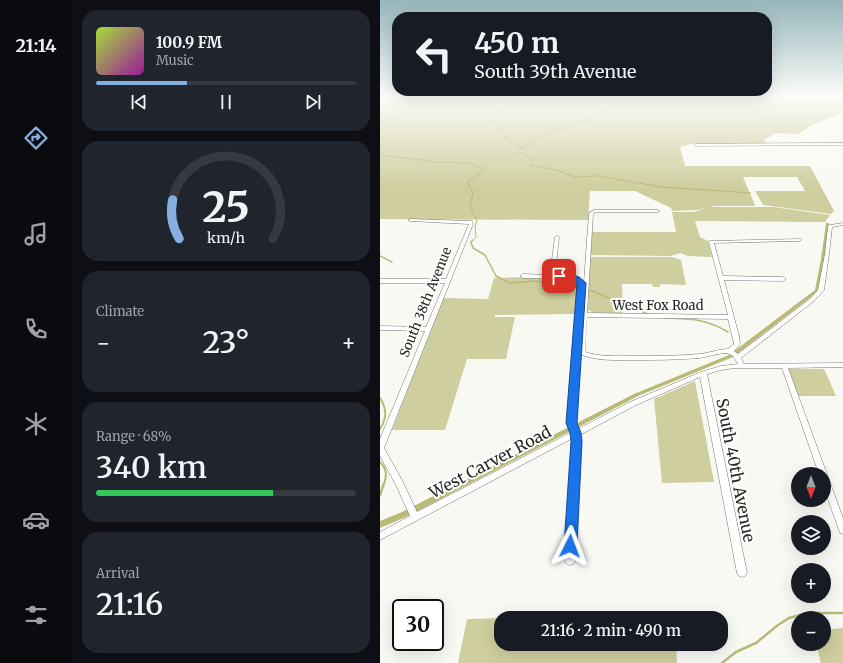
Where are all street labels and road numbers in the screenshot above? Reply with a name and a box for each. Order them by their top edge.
street label: South 38th Avenue [396,244,455,360]
street label: West Fox Road [612,297,704,314]
street label: South 40th Avenue [712,396,760,544]
street label: West Carver Road [425,421,555,503]

